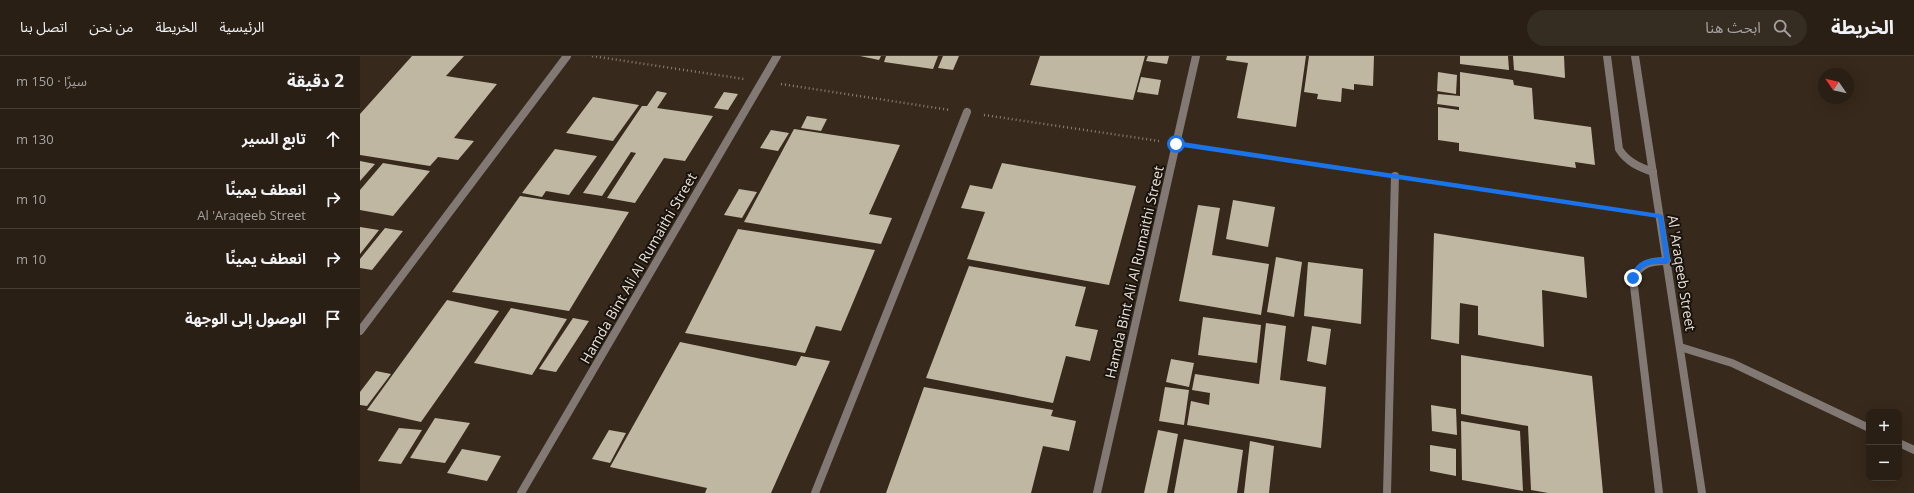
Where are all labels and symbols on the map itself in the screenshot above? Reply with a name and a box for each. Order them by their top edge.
north arrow [1818,68,1854,104]
route start [1167,135,1185,153]
street label: Hamda Bint Ali Al Rumaithi Street [1100,164,1168,380]
street label: Hamda Bint Ali Al Rumaithi Street [575,169,701,367]
street label: Al 'Araqeeb Street [1663,214,1701,332]
route end [1624,269,1642,287]

